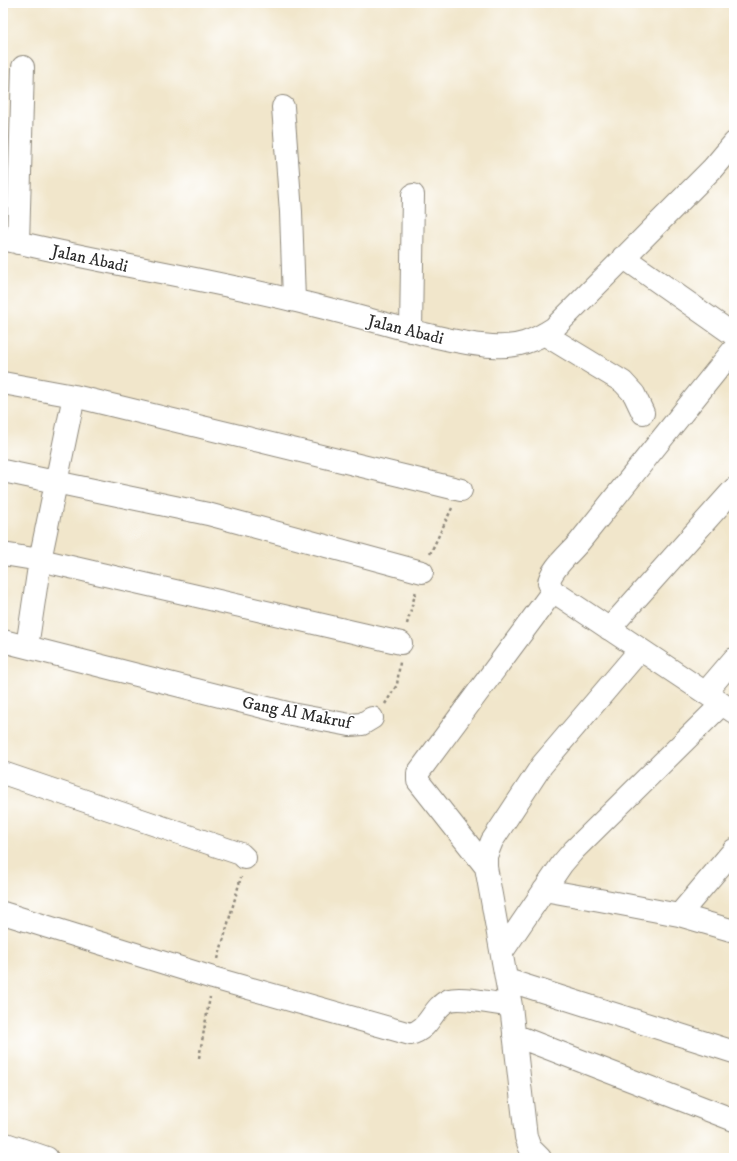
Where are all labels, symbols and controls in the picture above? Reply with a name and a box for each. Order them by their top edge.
street label: Jalan Abadi [48,240,130,278]
street label: Jalan Abadi [364,309,446,350]
street label: Gang Al Makruf [240,692,356,735]

